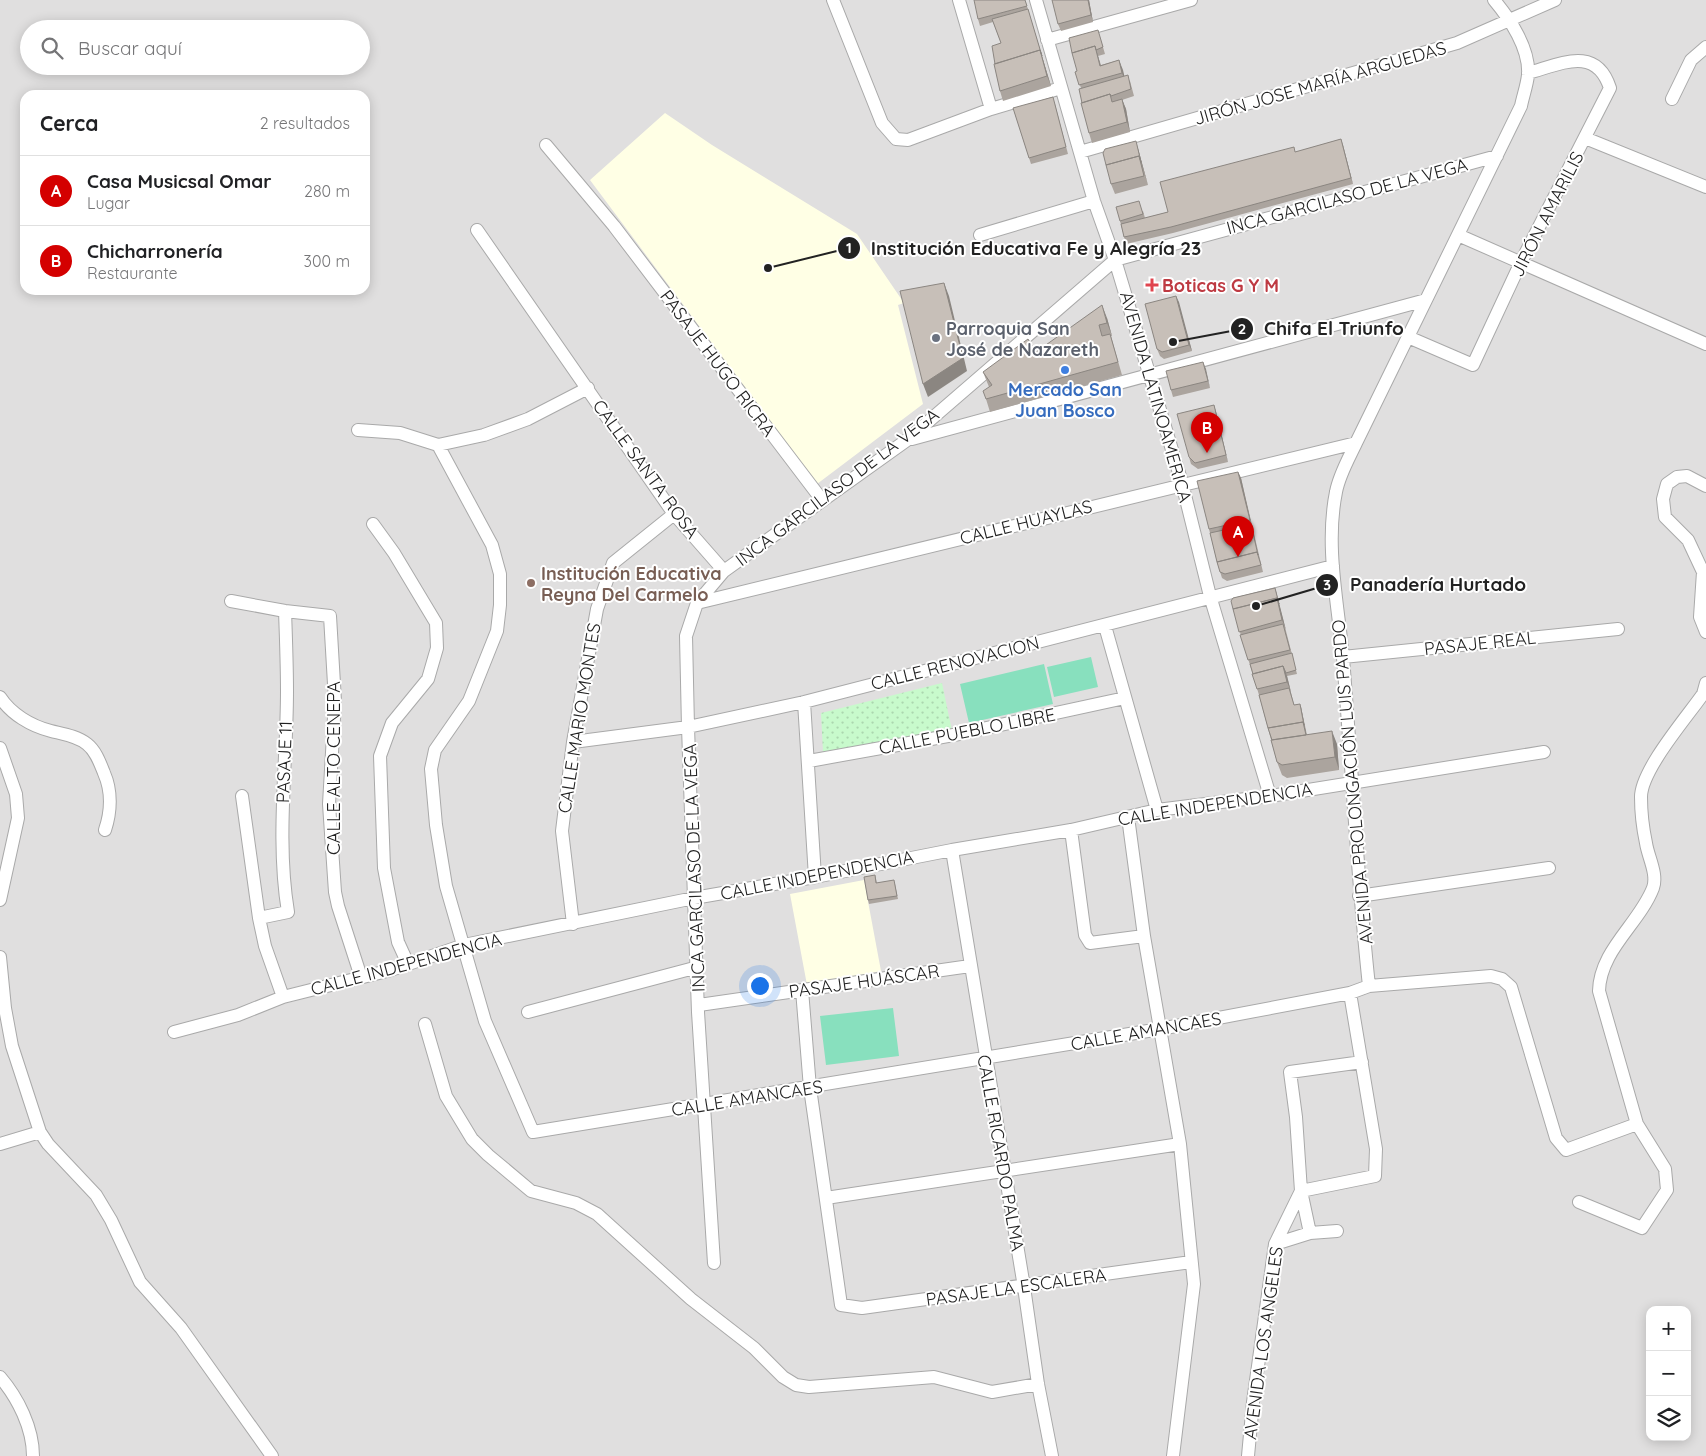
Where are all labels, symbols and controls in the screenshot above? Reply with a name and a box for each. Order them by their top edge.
search box [20,20,370,75]
icon: search [38,34,66,62]
text: Buscar aquí [78,36,182,60]
street label: JIRÓN JOSE MARÍA ARGUEDAS [1191,36,1449,130]
text: Cerca [40,110,98,136]
text: 2 resultados [260,113,350,133]
street label: JIRÓN AMARILIS [1506,147,1588,281]
street label: INCA GARCILASO DE LA VEGA [1224,153,1470,239]
text: Casa Musicsal Omar [87,169,271,193]
text: A [51,181,61,201]
text: 280 m [304,181,350,201]
text: Lugar [87,193,130,213]
callout: Institución Educativa Fe y Alegría 23 [836,231,1212,265]
text: Institución Educativa Fe y Alegría 23 [871,236,1201,260]
text: 1 [846,238,852,257]
text: Chicharronería [87,239,223,263]
text: B [51,251,61,271]
text: 300 m [304,251,350,271]
text: Restaurante [87,263,178,283]
place label: Boticas G Y M [1162,274,1279,297]
marker: Boticas G Y M [1146,279,1158,291]
street label: PASAJE HUGO RICRA [655,285,781,441]
street label: AVENIDA LATINOAMERICA [1115,289,1197,505]
callout: Chifa El Triunfo [1229,312,1414,346]
text: Chifa El Triunfo [1264,316,1404,340]
place label: Parroquia San José de Nazareth [946,317,1099,361]
text: 2 [1238,319,1246,338]
marker: Parroquia San José de Nazareth [930,332,942,344]
marker: Mercado San Juan Bosco [1059,364,1071,376]
place label: Mercado San Juan Bosco [1008,378,1122,422]
street label: CALLE SANTA ROSA [588,395,704,543]
street label: INCA GARCILASO DE LA VEGA [731,403,944,571]
pin: B [1191,412,1223,453]
street label: CALLE HUAYLAS [957,494,1095,550]
pin: A [1222,516,1254,557]
place label: Institución Educativa Reyna Del Carmelo [541,562,722,606]
callout: Panadería Hurtado [1315,568,1536,602]
text: Panadería Hurtado [1350,572,1526,596]
text: 3 [1323,575,1331,594]
marker: Institución Educativa Reyna Del Carmelo [525,577,537,589]
street label: AVENIDA PROLONGACIÓN LUIS PARDO [1326,619,1378,945]
street label: CALLE MARIO MONTES [553,621,605,815]
street label: PASAJE REAL [1423,626,1537,660]
street label: CALLE RENOVACION [868,631,1042,695]
street label: CALLE ALTO CENEPA [322,681,345,855]
street label: CALLE PUEBLO LIBRE [877,703,1057,759]
street label: PASAJE 11 [271,721,297,803]
street label: INCA GARCILASO DE LA VEGA [678,743,710,993]
street label: CALLE INDEPENDENCIA [1116,777,1314,831]
street label: CALLE INDEPENDENCIA [718,845,916,905]
street label: CALLE INDEPENDENCIA [308,927,504,1001]
street label: PASAJE HUÁSCAR [787,959,941,1003]
your location [747,973,773,999]
street label: CALLE AMANCAES [1069,1006,1223,1056]
street label: CALLE RICARDO PALMA [972,1053,1030,1253]
street label: CALLE AMANCAES [670,1075,824,1121]
street label: AVENIDA LOS ANGELES [1238,1245,1288,1441]
street label: PASAJE LA ESCALERA [924,1263,1108,1311]
map controls [1646,1306,1691,1441]
button: + [1646,1306,1691,1351]
button: − [1646,1351,1691,1396]
button: layers [1646,1396,1691,1441]

